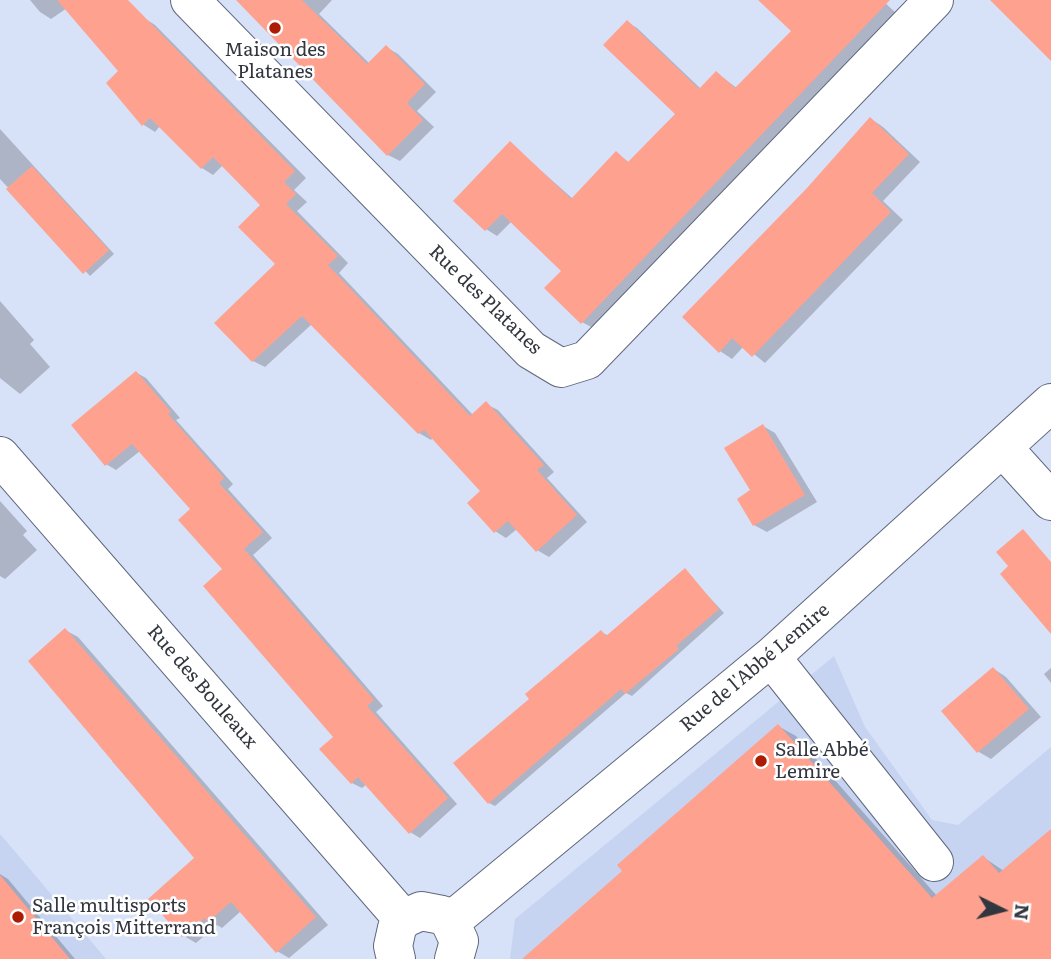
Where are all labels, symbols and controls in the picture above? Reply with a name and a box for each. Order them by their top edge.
marker: Maison des Platanes [267,20,283,36]
place label: Maison des Platanes [225,39,325,83]
street label: Rue des Platanes [424,241,546,359]
street label: Rue de l'Abbé Lemire [676,599,834,737]
street label: Rue des Bouleaux [142,621,262,753]
place label: Salle Abbé Lemire [775,739,869,783]
marker: Salle Abbé Lemire [753,753,769,769]
north arrow [967,875,1037,945]
place label: Salle multisports François Mitterrand [32,895,216,939]
text: N [1008,903,1038,922]
marker: Salle multisports François Mitterrand [10,909,26,925]

